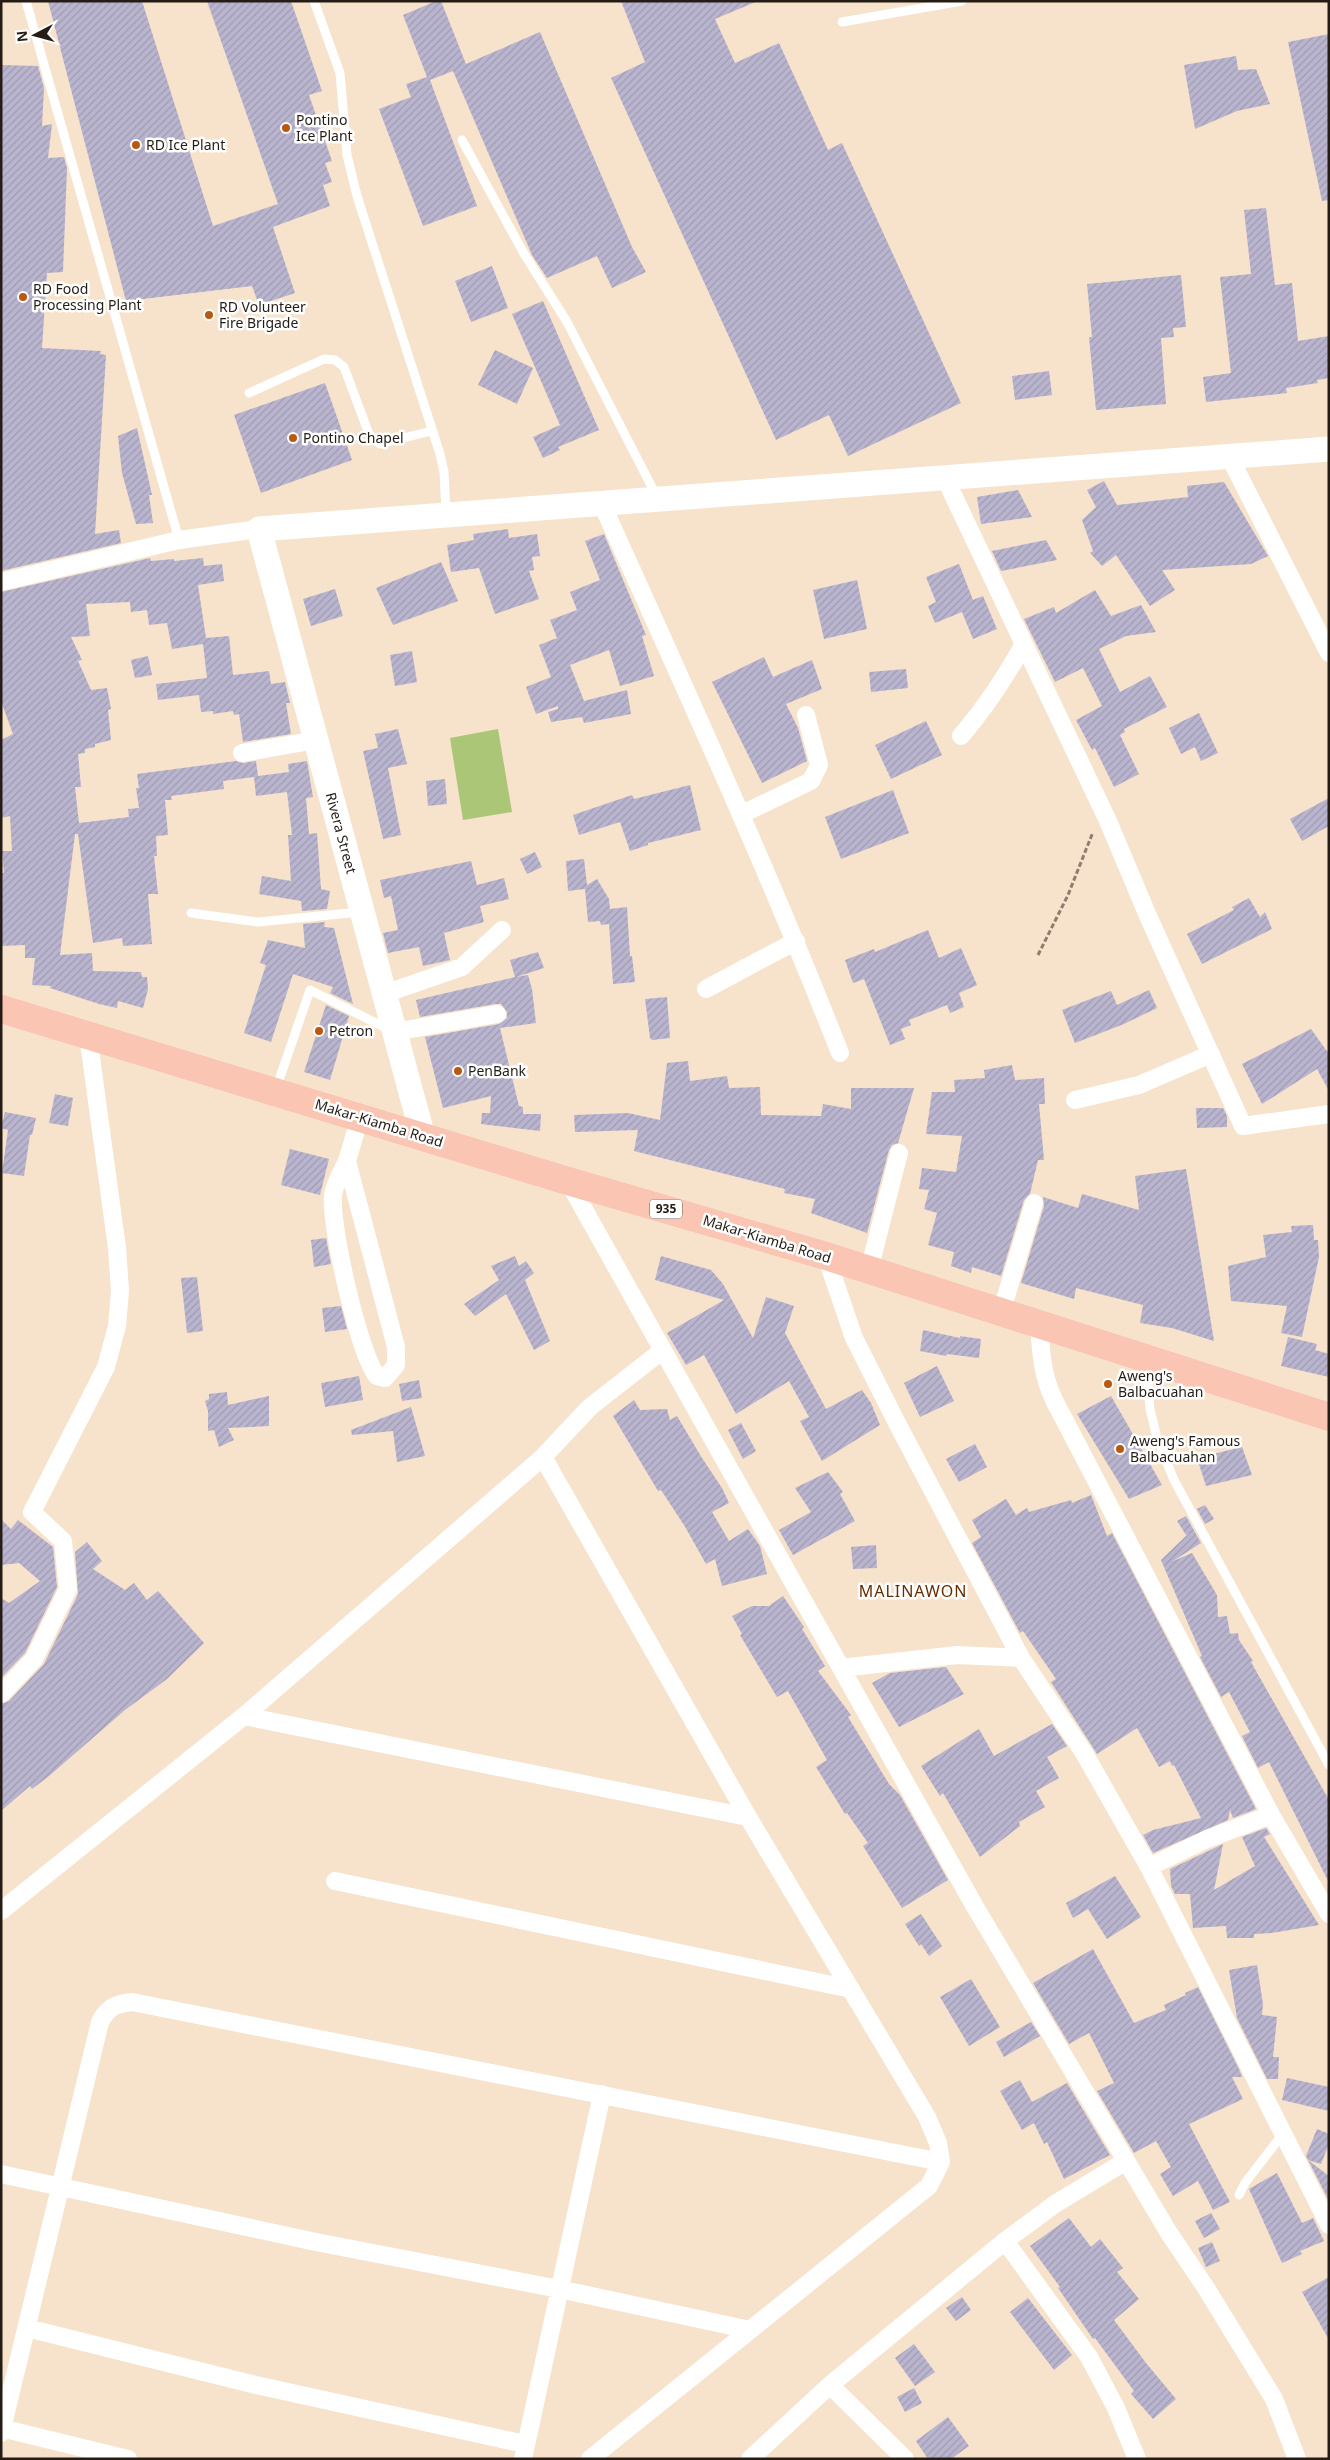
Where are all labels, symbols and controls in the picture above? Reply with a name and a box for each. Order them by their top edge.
north arrow [10,10,60,60]
text: N [12,30,32,43]
place label: Pontino Ice Plant [296,110,353,145]
marker: Pontino Ice Plant [280,122,292,134]
place label: RD Ice Plant [146,135,225,154]
marker: RD Ice Plant [130,139,142,151]
place label: RD Food Processing Plant [33,279,142,314]
marker: RD Food Processing Plant [17,291,29,303]
place label: RD Volunteer Fire Brigade [219,297,306,332]
marker: RD Volunteer Fire Brigade [203,309,215,321]
place label: Pontino Chapel [303,428,404,447]
marker: Pontino Chapel [287,432,299,444]
street label: Rivera Street [322,790,361,876]
place label: Petron [329,1021,373,1040]
marker: Petron [313,1025,325,1037]
place label: PenBank [468,1061,527,1080]
marker: PenBank [452,1065,464,1077]
street label: Makar-Kiamba Road [313,1094,446,1151]
road number: 935 [650,1200,682,1218]
street label: Makar-Kiamba Road [701,1210,834,1267]
place label: Aweng's Balbacuahan [1118,1366,1203,1401]
marker: Aweng's Balbacuahan [1102,1378,1114,1390]
place label: Aweng's Famous Balbacuahan [1130,1431,1241,1466]
marker: Aweng's Famous Balbacuahan [1114,1443,1126,1455]
district label: MALINAWON [859,1580,967,1602]

